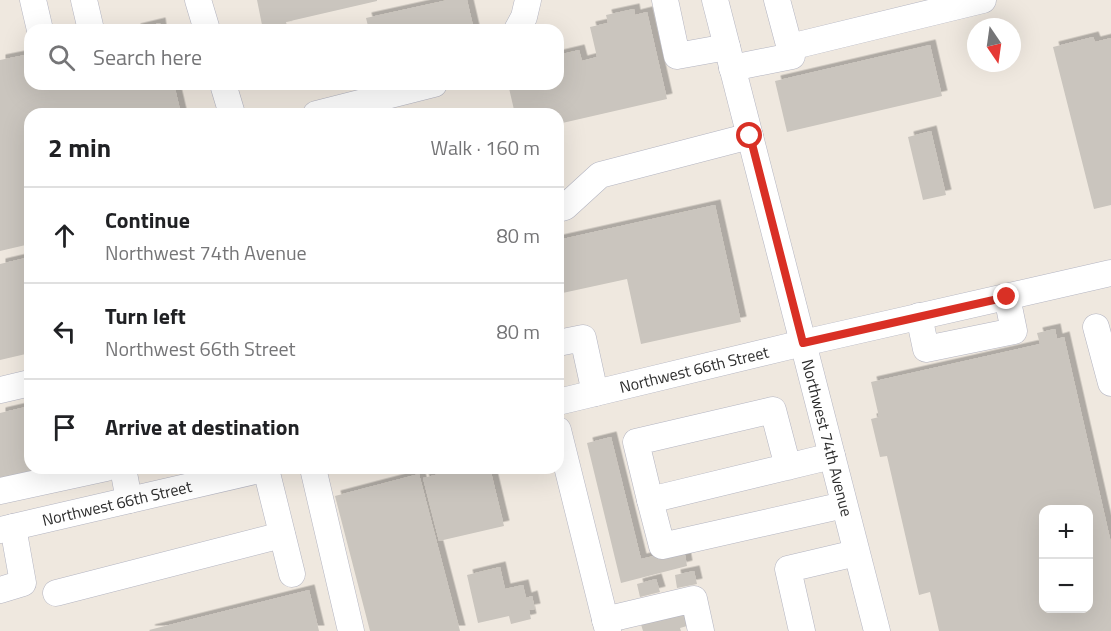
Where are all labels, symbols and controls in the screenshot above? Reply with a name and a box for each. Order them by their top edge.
north arrow [967,18,1021,72]
search box [24,24,564,90]
text: Search here [93,40,202,74]
icon: search [45,41,78,74]
route start [736,122,762,148]
text: 2 min [48,128,111,167]
text: Walk · 160 m [431,132,540,163]
text: Continue [105,203,190,237]
icon: ahead [48,219,81,252]
text: 80 m [496,220,540,251]
text: Northwest 74th Avenue [105,237,307,268]
route end [993,283,1019,309]
text: Turn left [105,299,186,333]
icon: left [48,315,81,348]
text: 80 m [496,316,540,347]
text: Northwest 66th Street [105,333,296,364]
street label: Northwest 66th Street [617,340,772,399]
street label: Northwest 74th Avenue [796,357,859,519]
text: Arrive at destination [105,410,300,444]
icon: arrive [48,411,81,444]
street label: Northwest 66th Street [40,474,194,532]
map controls [1039,505,1093,613]
button: + [1039,505,1093,559]
button: − [1039,559,1093,613]

